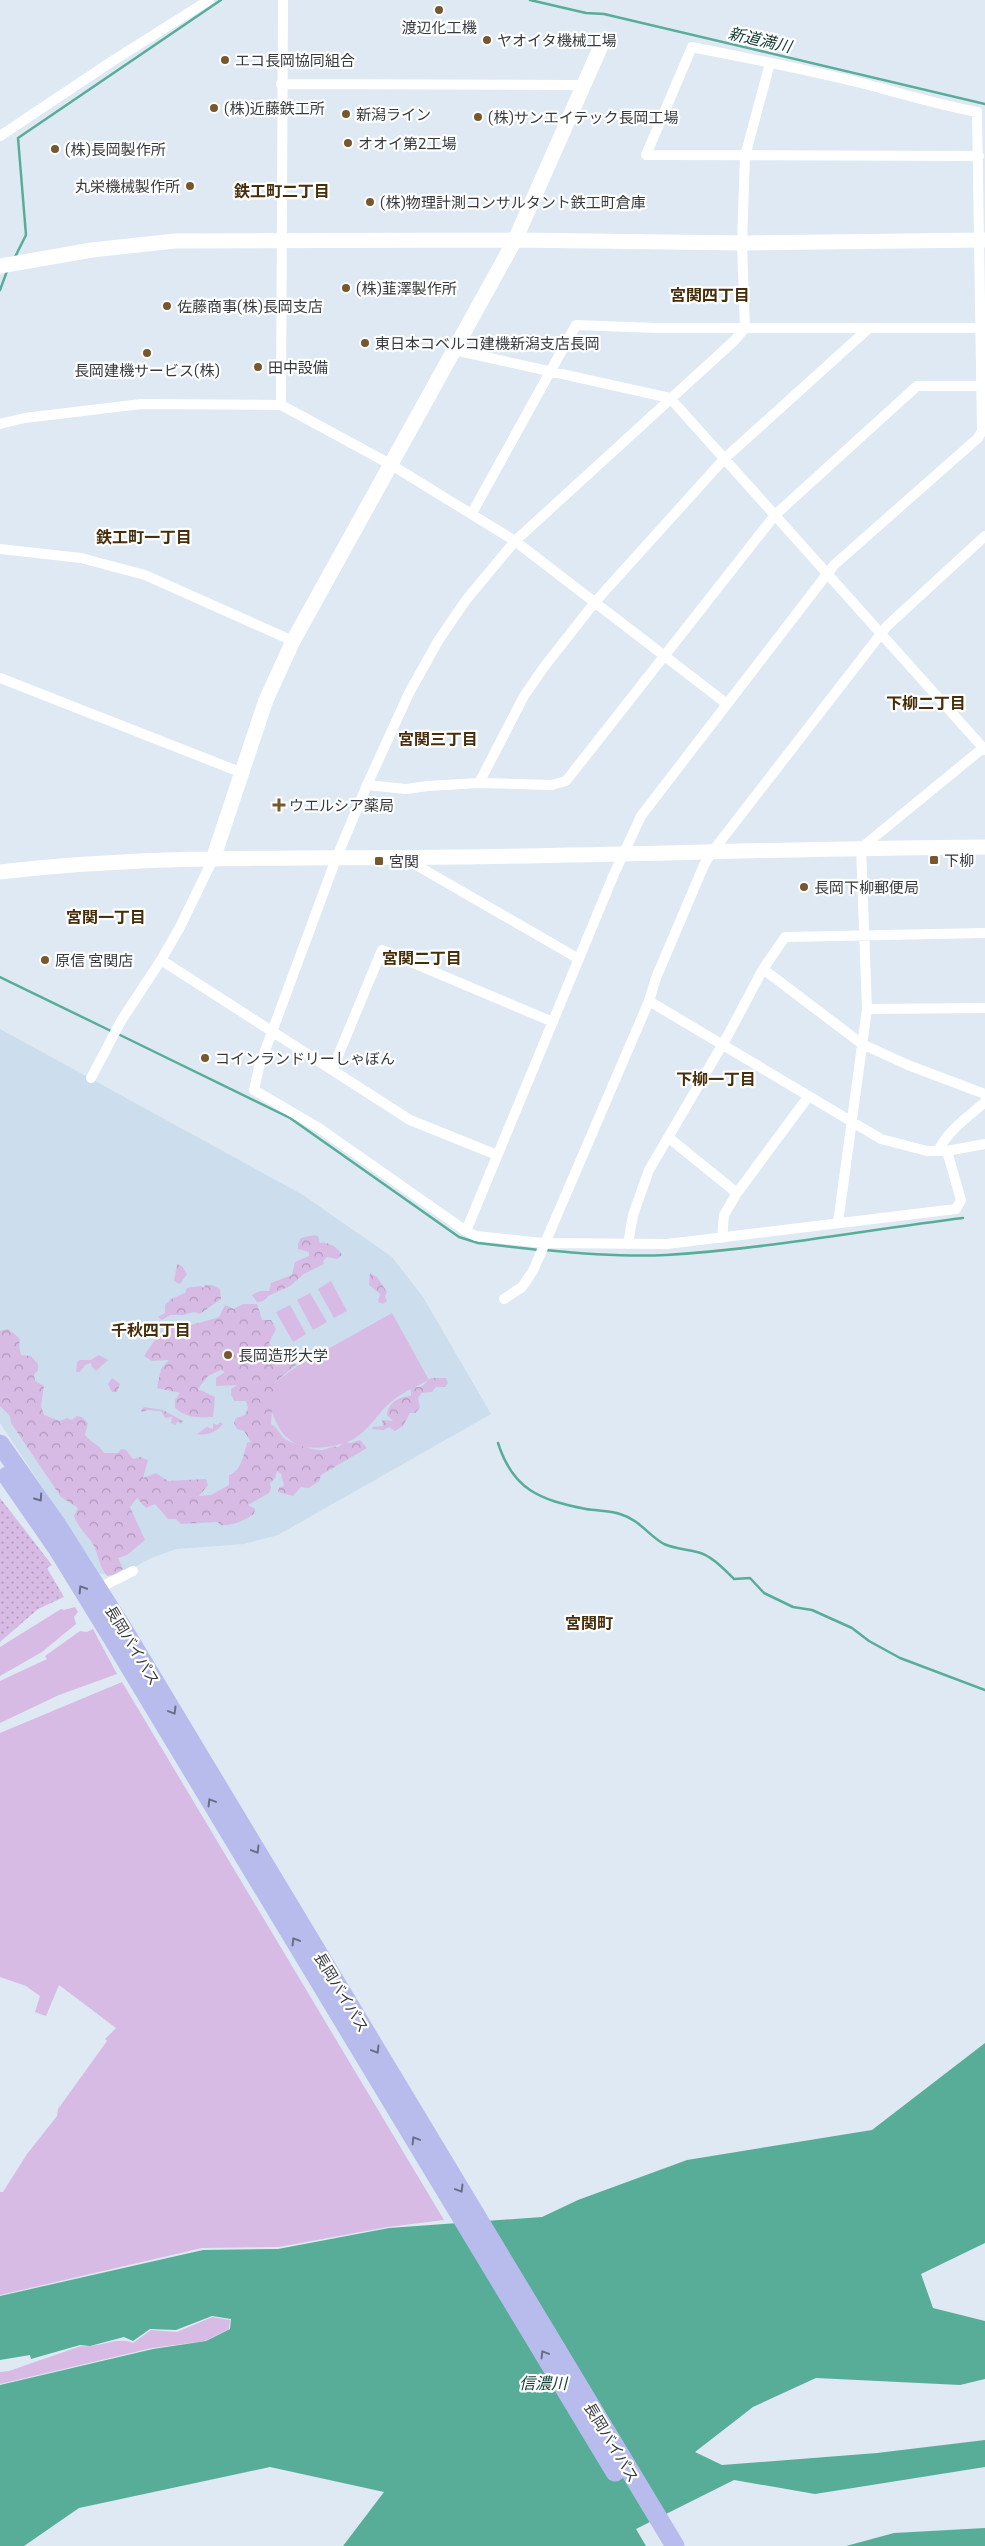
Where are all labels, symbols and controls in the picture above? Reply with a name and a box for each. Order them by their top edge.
marker: 渡辺化工機 [433,4,445,16]
place label: 渡辺化工機 [401,18,477,36]
water label: 新道満川 [727,23,795,56]
place label: ヤオイタ機械工場 [497,31,616,49]
marker: ヤオイタ機械工場 [481,34,493,46]
place label: エコ長岡協同組合 [235,51,355,69]
marker: エコ長岡協同組合 [219,54,231,66]
place label: (株)近藤鉄工所 [224,99,325,117]
marker: (株)近藤鉄工所 [208,102,220,114]
place label: 新潟ライン [356,105,431,123]
marker: 新潟ライン [340,108,352,120]
place label: (株)サンエイテック長岡工場 [488,108,678,126]
marker: (株)サンエイテック長岡工場 [472,111,484,123]
place label: オオイ第2工場 [358,134,456,152]
marker: オオイ第2工場 [342,137,354,149]
place label: (株)長岡製作所 [65,140,166,158]
marker: (株)長岡製作所 [49,143,61,155]
place label: 丸栄機械製作所 [75,177,180,195]
marker: 丸栄機械製作所 [184,180,196,192]
district label: 鉄工町二丁目 [234,181,330,200]
place label: (株)物理計測コンサルタント鉄工町倉庫 [380,193,646,211]
marker: (株)物理計測コンサルタント鉄工町倉庫 [364,196,376,208]
place label: (株)韮澤製作所 [356,279,457,297]
marker: (株)韮澤製作所 [340,282,352,294]
district label: 宮関四丁目 [670,285,750,304]
place label: 佐藤商事(株)長岡支店 [177,297,323,315]
marker: 佐藤商事(株)長岡支店 [161,300,173,312]
place label: 東日本コベルコ建機新潟支店長岡 [375,334,600,352]
marker: 東日本コベルコ建機新潟支店長岡 [359,337,371,349]
marker: 長岡建機サービス(株) [141,347,153,359]
place label: 田中設備 [268,358,328,376]
place label: 長岡建機サービス(株) [74,361,220,379]
marker: 田中設備 [252,361,264,373]
district label: 鉄工町一丁目 [96,527,192,546]
district label: 下柳二丁目 [886,693,966,712]
district label: 宮関三丁目 [398,729,478,748]
place label: ウエルシア薬局 [289,796,394,814]
marker: ウエルシア薬局 [273,799,285,811]
place label: 下柳 [944,851,974,869]
place label: 宮関 [389,852,419,870]
marker: 下柳 [928,854,940,866]
marker: 宮関 [373,855,385,867]
place label: 長岡下柳郵便局 [814,878,919,896]
marker: 長岡下柳郵便局 [798,881,810,893]
district label: 宮関一丁目 [66,907,146,926]
district label: 宮関二丁目 [382,948,462,967]
place label: 原信 宮関店 [55,951,133,969]
marker: 原信 宮関店 [39,954,51,966]
place label: コインランドリーしゃぼん [215,1049,395,1067]
marker: コインランドリーしゃぼん [199,1052,211,1064]
district label: 下柳一丁目 [676,1069,756,1088]
district label: 千秋四丁目 [111,1320,191,1339]
place label: 長岡造形大学 [238,1346,328,1364]
marker: 長岡造形大学 [222,1349,234,1361]
one-way arrow [33,1492,42,1501]
one-way arrow [79,1586,89,1595]
street label: 長岡バイパス [102,1602,164,1688]
district label: 宮関町 [565,1613,613,1632]
one-way arrow [166,1706,176,1715]
one-way arrow [208,1799,218,1808]
one-way arrow [250,1845,260,1854]
one-way arrow [292,1938,302,1947]
street label: 長岡バイパス [311,1949,373,2035]
one-way arrow [370,2044,380,2053]
one-way arrow [412,2137,422,2146]
one-way arrow [454,2183,464,2192]
one-way arrow [541,2351,551,2360]
water label: 信濃川 [519,2373,569,2392]
street label: 長岡バイパス [581,2399,643,2485]

